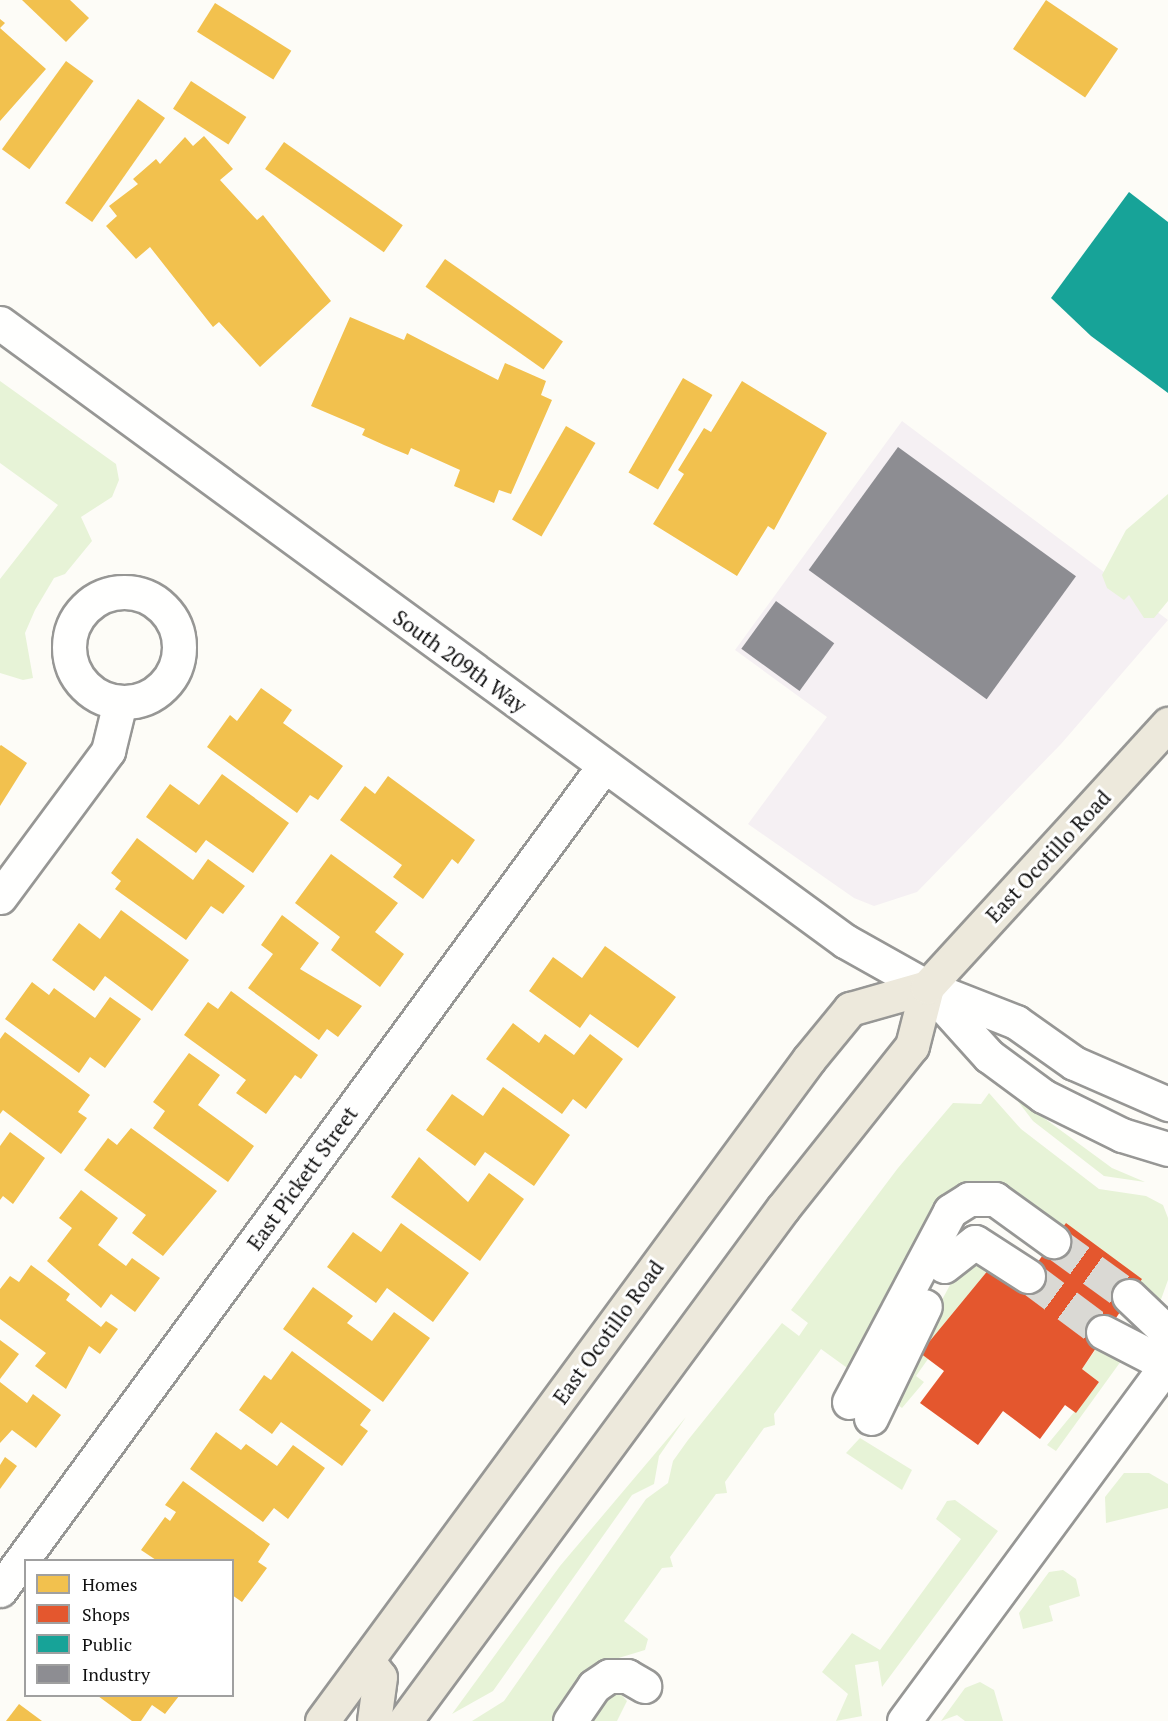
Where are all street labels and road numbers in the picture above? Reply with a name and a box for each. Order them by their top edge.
street label: South 209th Way [389,604,531,718]
street label: East Ocotillo Road [980,785,1116,927]
street label: East Pickett Street [241,1101,363,1255]
street label: East Ocotillo Road [547,1255,669,1409]

